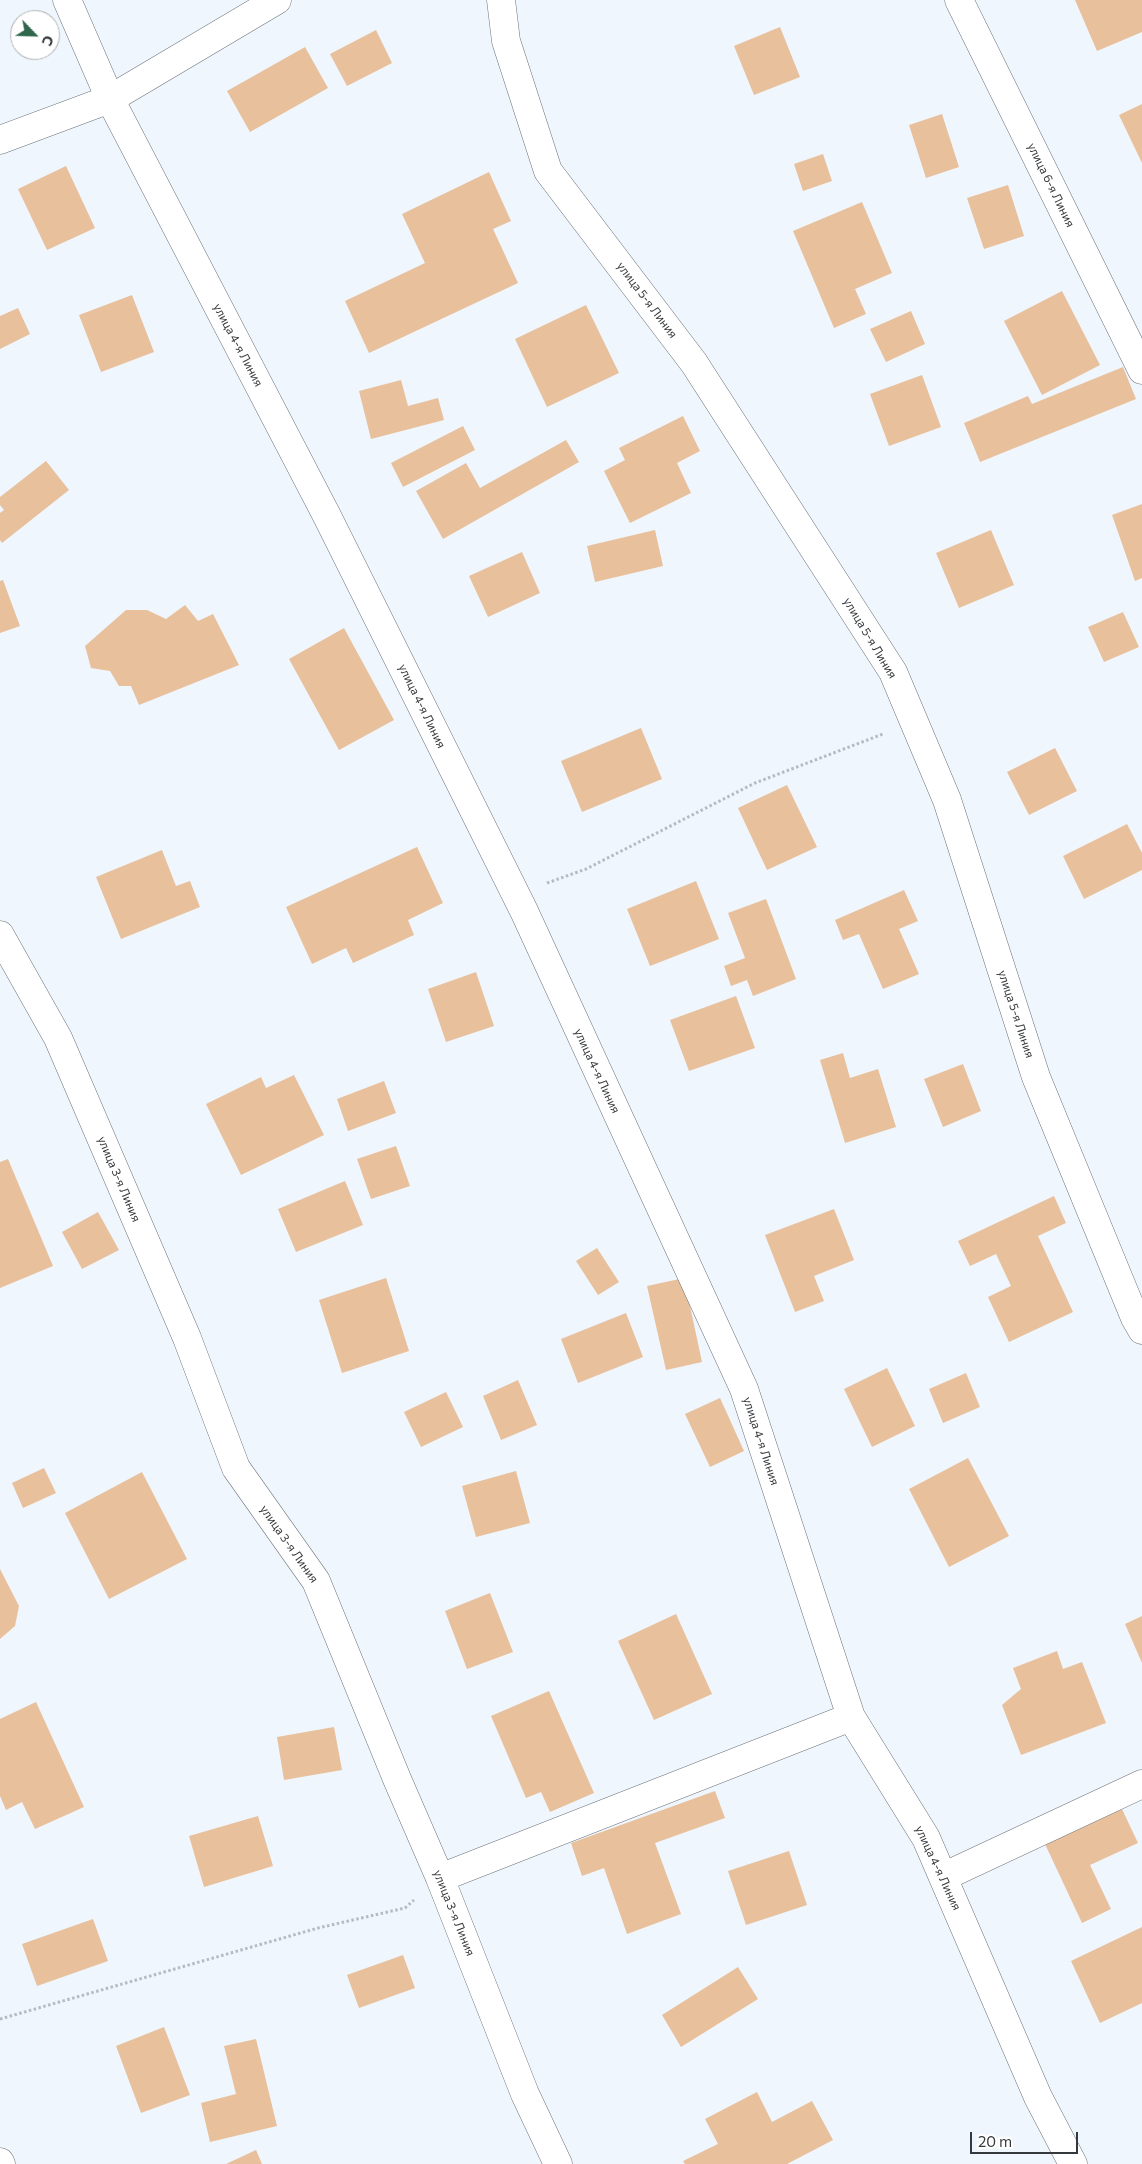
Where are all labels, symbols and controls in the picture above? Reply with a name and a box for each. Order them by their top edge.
north arrow [10,10,60,60]
text: С [39,33,58,49]
street label: улица 6-я Линия [1024,140,1078,230]
street label: улица 5-я Линия [614,259,680,341]
street label: улица 4-я Линия [210,301,266,389]
street label: улица 5-я Линия [840,595,900,681]
street label: улица 4-я Линия [395,662,449,750]
street label: улица 5-я Линия [995,968,1037,1060]
street label: улица 4-я Линия [571,1026,623,1116]
street label: улица 3-я Линия [94,1134,144,1224]
street label: улица 4-я Линия [740,1395,782,1487]
street label: улица 3-я Линия [257,1502,321,1586]
street label: улица 4-я Линия [912,1823,964,1913]
street label: улица 3-я Линия [430,1868,478,1958]
scale bar [972,2122,1080,2154]
text: 20 m [978,2132,1012,2150]

